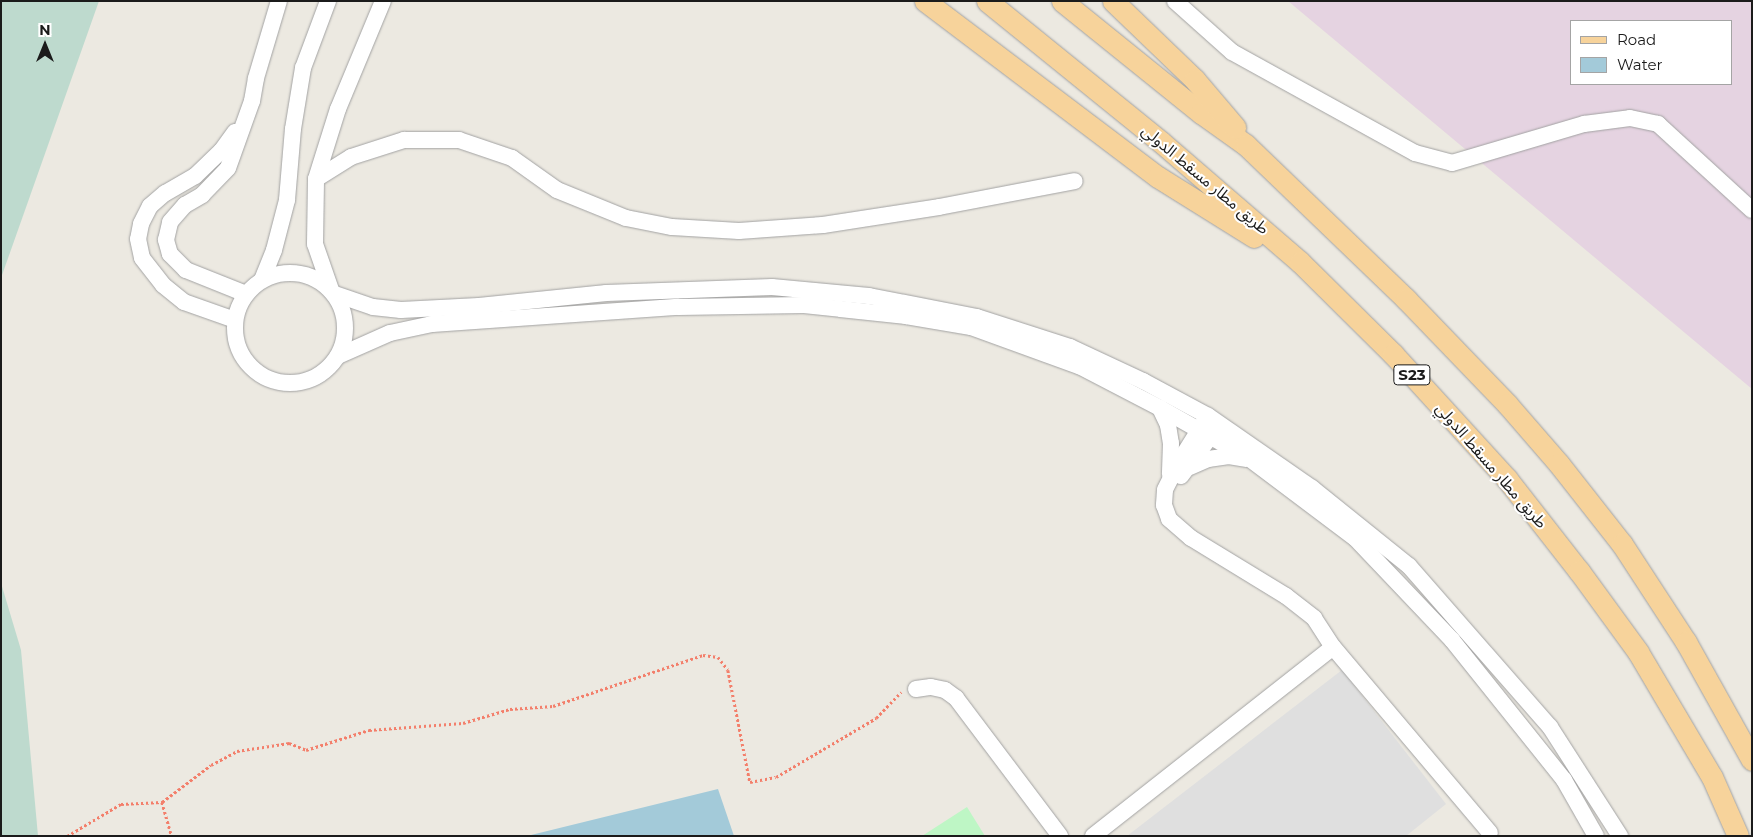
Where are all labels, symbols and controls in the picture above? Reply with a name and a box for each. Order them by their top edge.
north arrow [20,20,70,70]
legend [1570,20,1733,85]
text: N [39,21,51,39]
text: Road [1617,30,1656,49]
text: Water [1617,55,1663,74]
street label: طريق مطار مسقط الدولي [1138,121,1272,239]
road number: S23 [1393,362,1431,388]
street label: طريق مطار مسقط الدولي [1431,399,1551,533]

